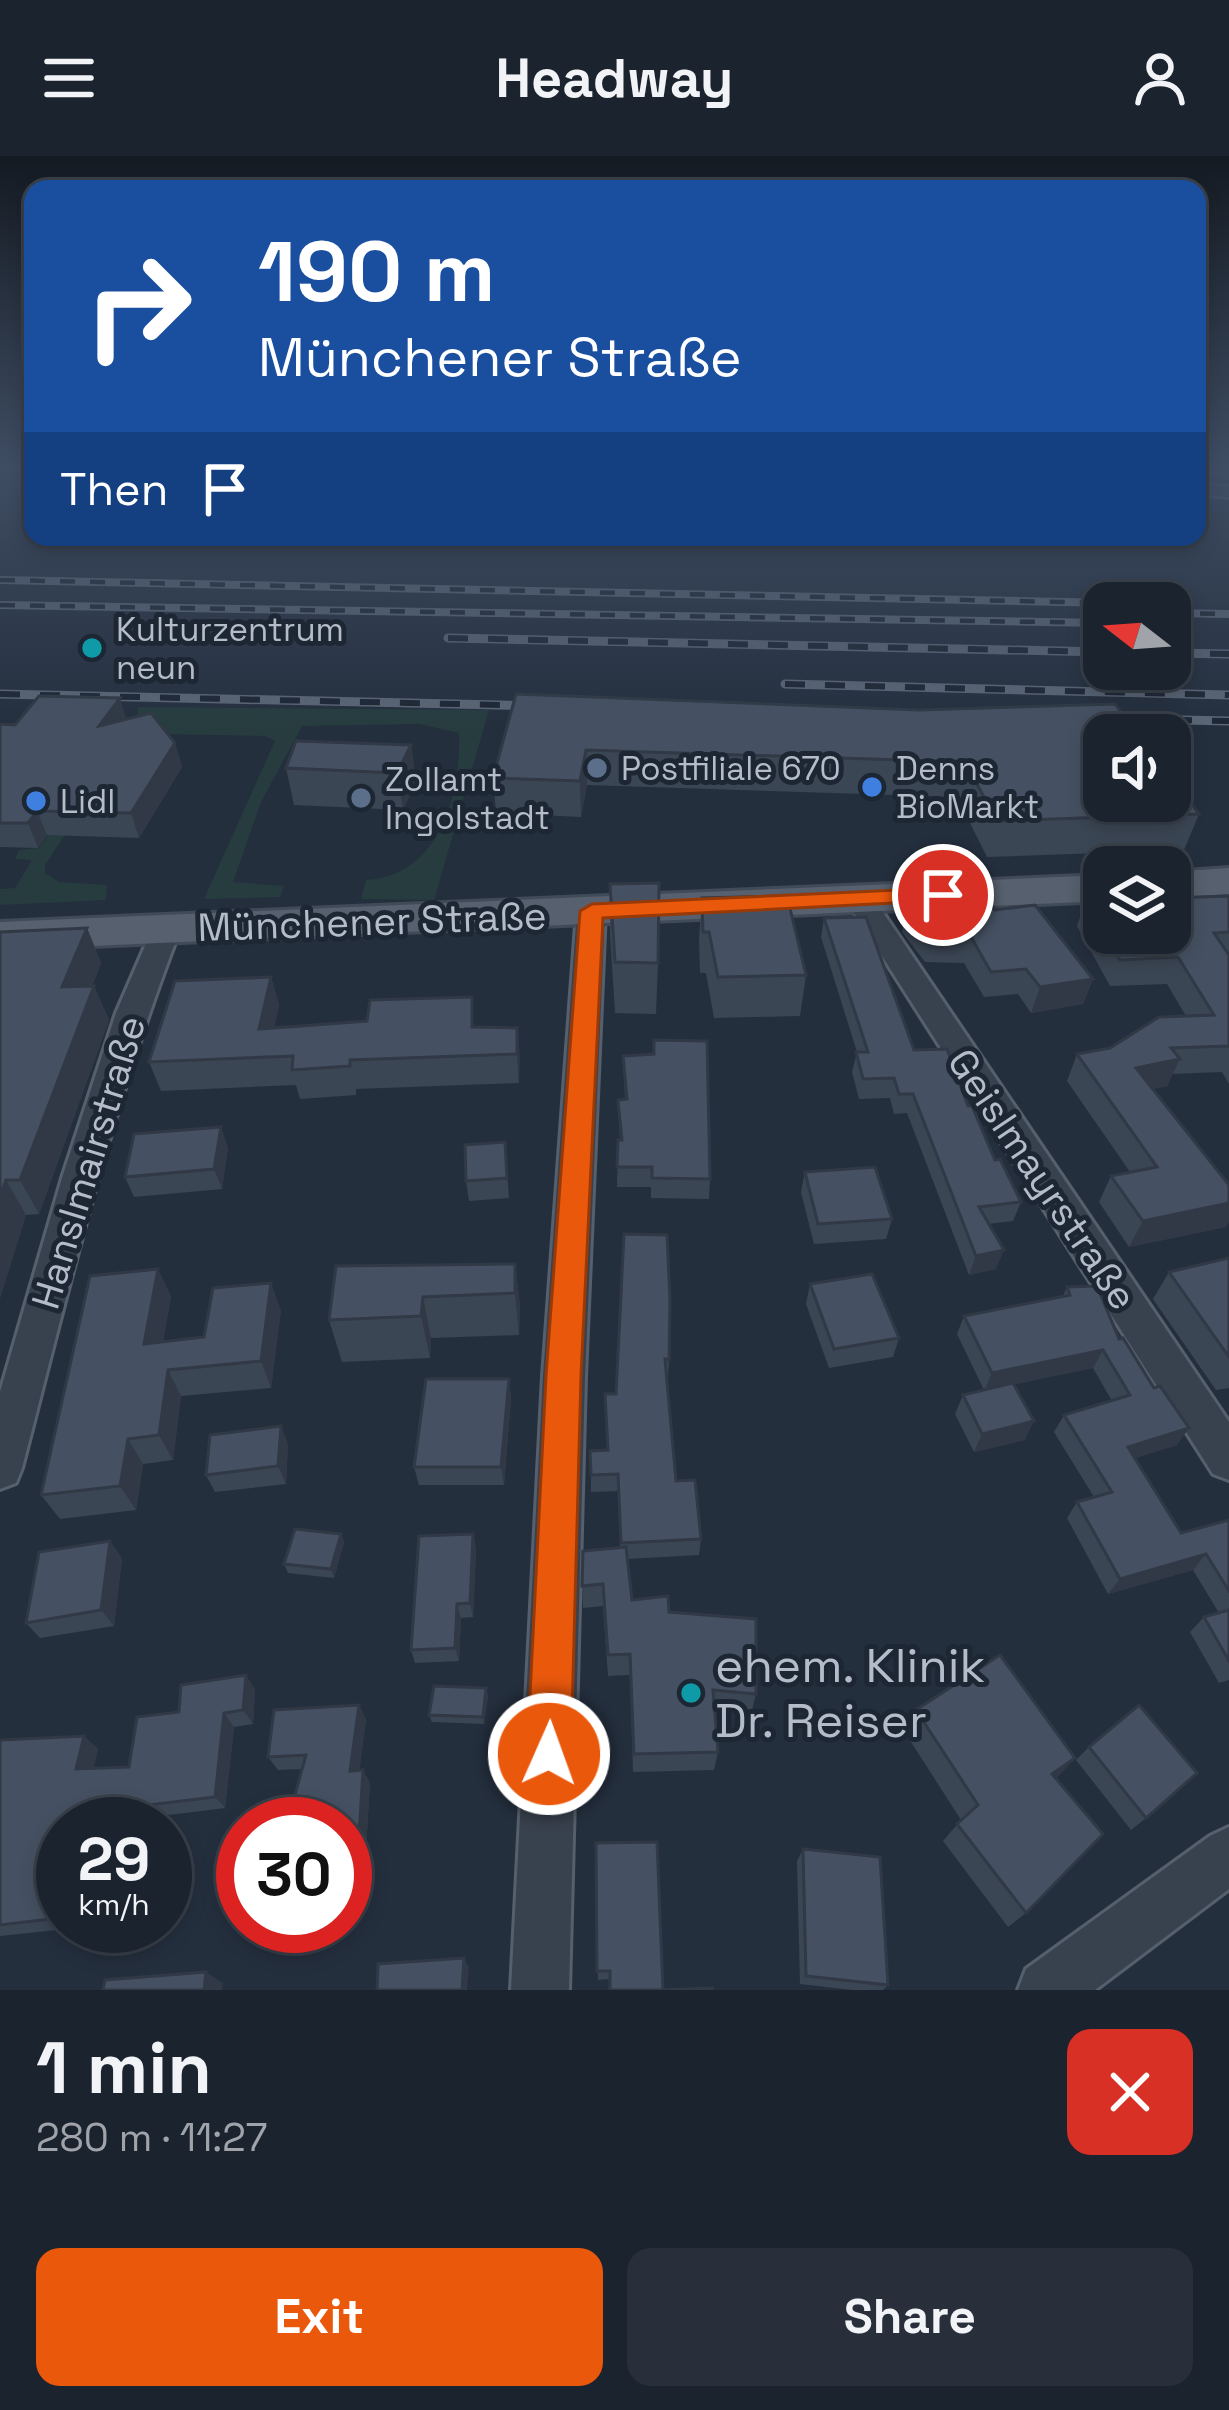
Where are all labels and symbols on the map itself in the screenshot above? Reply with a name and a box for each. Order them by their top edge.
north arrow [1083,582,1191,690]
place label: Kulturzentrum neun [116,609,344,689]
marker: Kulturzentrum neun [79,635,105,661]
place label: Postfiliale 670 [621,748,841,790]
place label: Denns BioMarkt [896,748,1039,828]
marker: Postfiliale 670 [584,755,610,781]
place label: Zollamt Ingolstadt [385,759,550,839]
marker: Denns BioMarkt [859,774,885,800]
place label: Lidl [60,781,115,823]
marker: Zollamt Ingolstadt [348,785,374,811]
marker: Lidl [23,788,49,814]
pin [892,844,994,946]
street label: Münchener Straße [197,891,547,952]
street label: Hanslmairstraße [21,1010,156,1315]
street label: Geislmayrstraße [937,1039,1148,1319]
place label: ehem. Klinik Dr. Reiser [715,1635,985,1751]
marker: ehem. Klinik Dr. Reiser [678,1680,704,1706]
position arrow [486,1691,612,1817]
speed limit sign: 30 [216,1797,372,1953]

